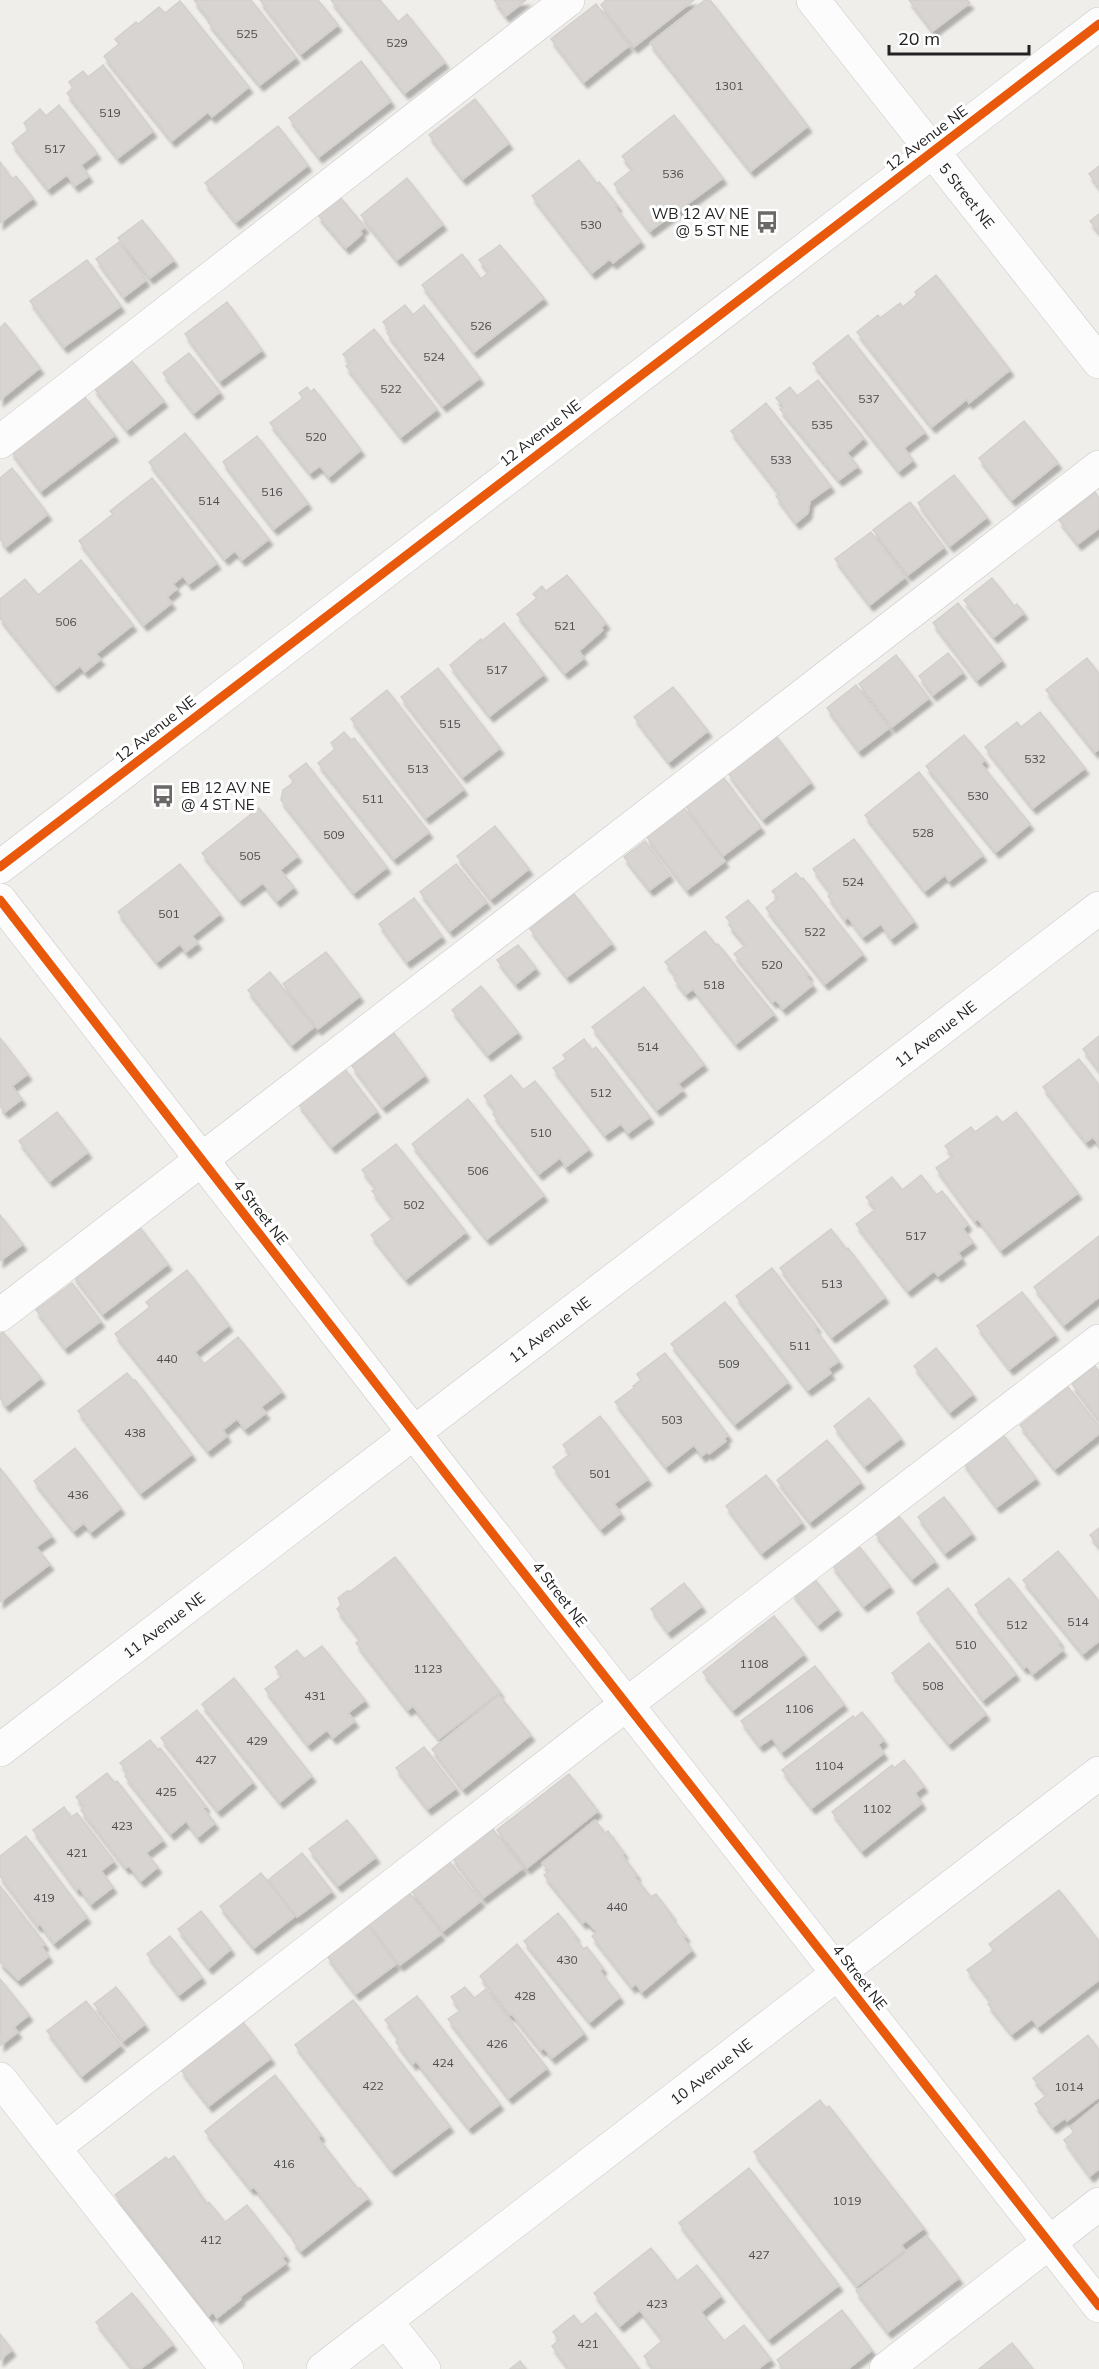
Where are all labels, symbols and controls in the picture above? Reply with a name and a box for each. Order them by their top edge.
scale bar [889,18,1028,56]
house number: 525 [236,26,258,41]
text: 20 m [898,27,940,50]
house number: 529 [386,35,408,50]
house number: 1301 [715,78,743,93]
street label: 12 Avenue NE [881,101,971,175]
house number: 519 [99,105,121,120]
house number: 517 [44,141,66,156]
street label: 5 Street NE [936,159,999,232]
house number: 536 [662,166,684,181]
place label: WB 12 AV NE @ 5 ST NE [652,204,749,240]
bus stop icon: WB 12 AV NE @ 5 ST NE [754,209,780,235]
house number: 530 [580,217,602,232]
house number: 526 [470,318,492,333]
house number: 524 [423,349,445,364]
house number: 522 [380,381,402,396]
house number: 537 [858,391,880,406]
street label: 12 Avenue NE [495,395,585,471]
house number: 535 [811,417,833,432]
house number: 520 [305,429,327,444]
house number: 533 [770,452,792,467]
house number: 516 [261,484,283,499]
house number: 514 [198,493,220,508]
house number: 506 [55,614,77,629]
house number: 521 [554,618,576,633]
house number: 517 [486,662,508,677]
street label: 12 Avenue NE [110,691,200,767]
house number: 515 [439,716,461,731]
house number: 532 [1024,751,1046,766]
house number: 513 [407,761,429,776]
place label: EB 12 AV NE @ 4 ST NE [181,778,271,814]
bus stop icon: EB 12 AV NE @ 4 ST NE [150,783,176,809]
house number: 530 [967,788,989,803]
house number: 511 [362,791,384,806]
house number: 528 [912,825,934,840]
house number: 509 [323,827,345,842]
house number: 505 [239,848,261,863]
house number: 524 [842,874,864,889]
house number: 501 [158,906,180,921]
house number: 522 [804,924,826,939]
house number: 520 [761,957,783,972]
house number: 518 [703,977,725,992]
street label: 11 Avenue NE [890,996,980,1071]
house number: 514 [637,1039,659,1054]
house number: 512 [590,1085,612,1100]
house number: 510 [530,1125,552,1140]
house number: 506 [467,1163,489,1178]
street label: 4 Street NE [229,1175,293,1249]
house number: 502 [403,1197,425,1212]
house number: 517 [905,1228,927,1243]
house number: 513 [821,1276,843,1291]
street label: 11 Avenue NE [505,1292,594,1367]
house number: 511 [789,1338,811,1353]
house number: 440 [156,1351,178,1366]
house number: 509 [718,1356,740,1371]
house number: 503 [661,1412,683,1427]
house number: 438 [124,1425,146,1440]
house number: 501 [589,1466,611,1481]
house number: 436 [67,1487,89,1502]
street label: 4 Street NE [528,1557,592,1631]
street label: 11 Avenue NE [119,1587,208,1662]
house number: 514 [1067,1614,1089,1629]
house number: 512 [1006,1617,1028,1632]
house number: 510 [955,1637,977,1652]
house number: 1108 [740,1656,768,1671]
house number: 1123 [414,1661,442,1676]
house number: 508 [922,1678,944,1693]
house number: 431 [304,1688,326,1703]
house number: 1106 [785,1701,813,1716]
house number: 429 [246,1733,268,1748]
house number: 427 [195,1752,217,1767]
house number: 1104 [815,1758,843,1773]
house number: 425 [155,1784,177,1799]
house number: 1102 [863,1801,891,1816]
house number: 423 [111,1818,133,1833]
house number: 421 [66,1845,88,1860]
house number: 419 [33,1890,55,1905]
house number: 440 [606,1899,628,1914]
street label: 4 Street NE [828,1940,892,2014]
house number: 430 [556,1952,578,1967]
house number: 428 [514,1988,536,2003]
street label: 10 Avenue NE [666,2034,756,2109]
house number: 426 [486,2036,508,2051]
house number: 424 [432,2055,454,2070]
house number: 422 [362,2078,384,2093]
house number: 1014 [1055,2079,1083,2094]
house number: 416 [273,2156,295,2171]
house number: 1019 [833,2193,861,2208]
house number: 412 [200,2232,222,2247]
house number: 427 [748,2247,770,2262]
house number: 423 [646,2296,668,2311]
house number: 421 [577,2336,599,2351]

